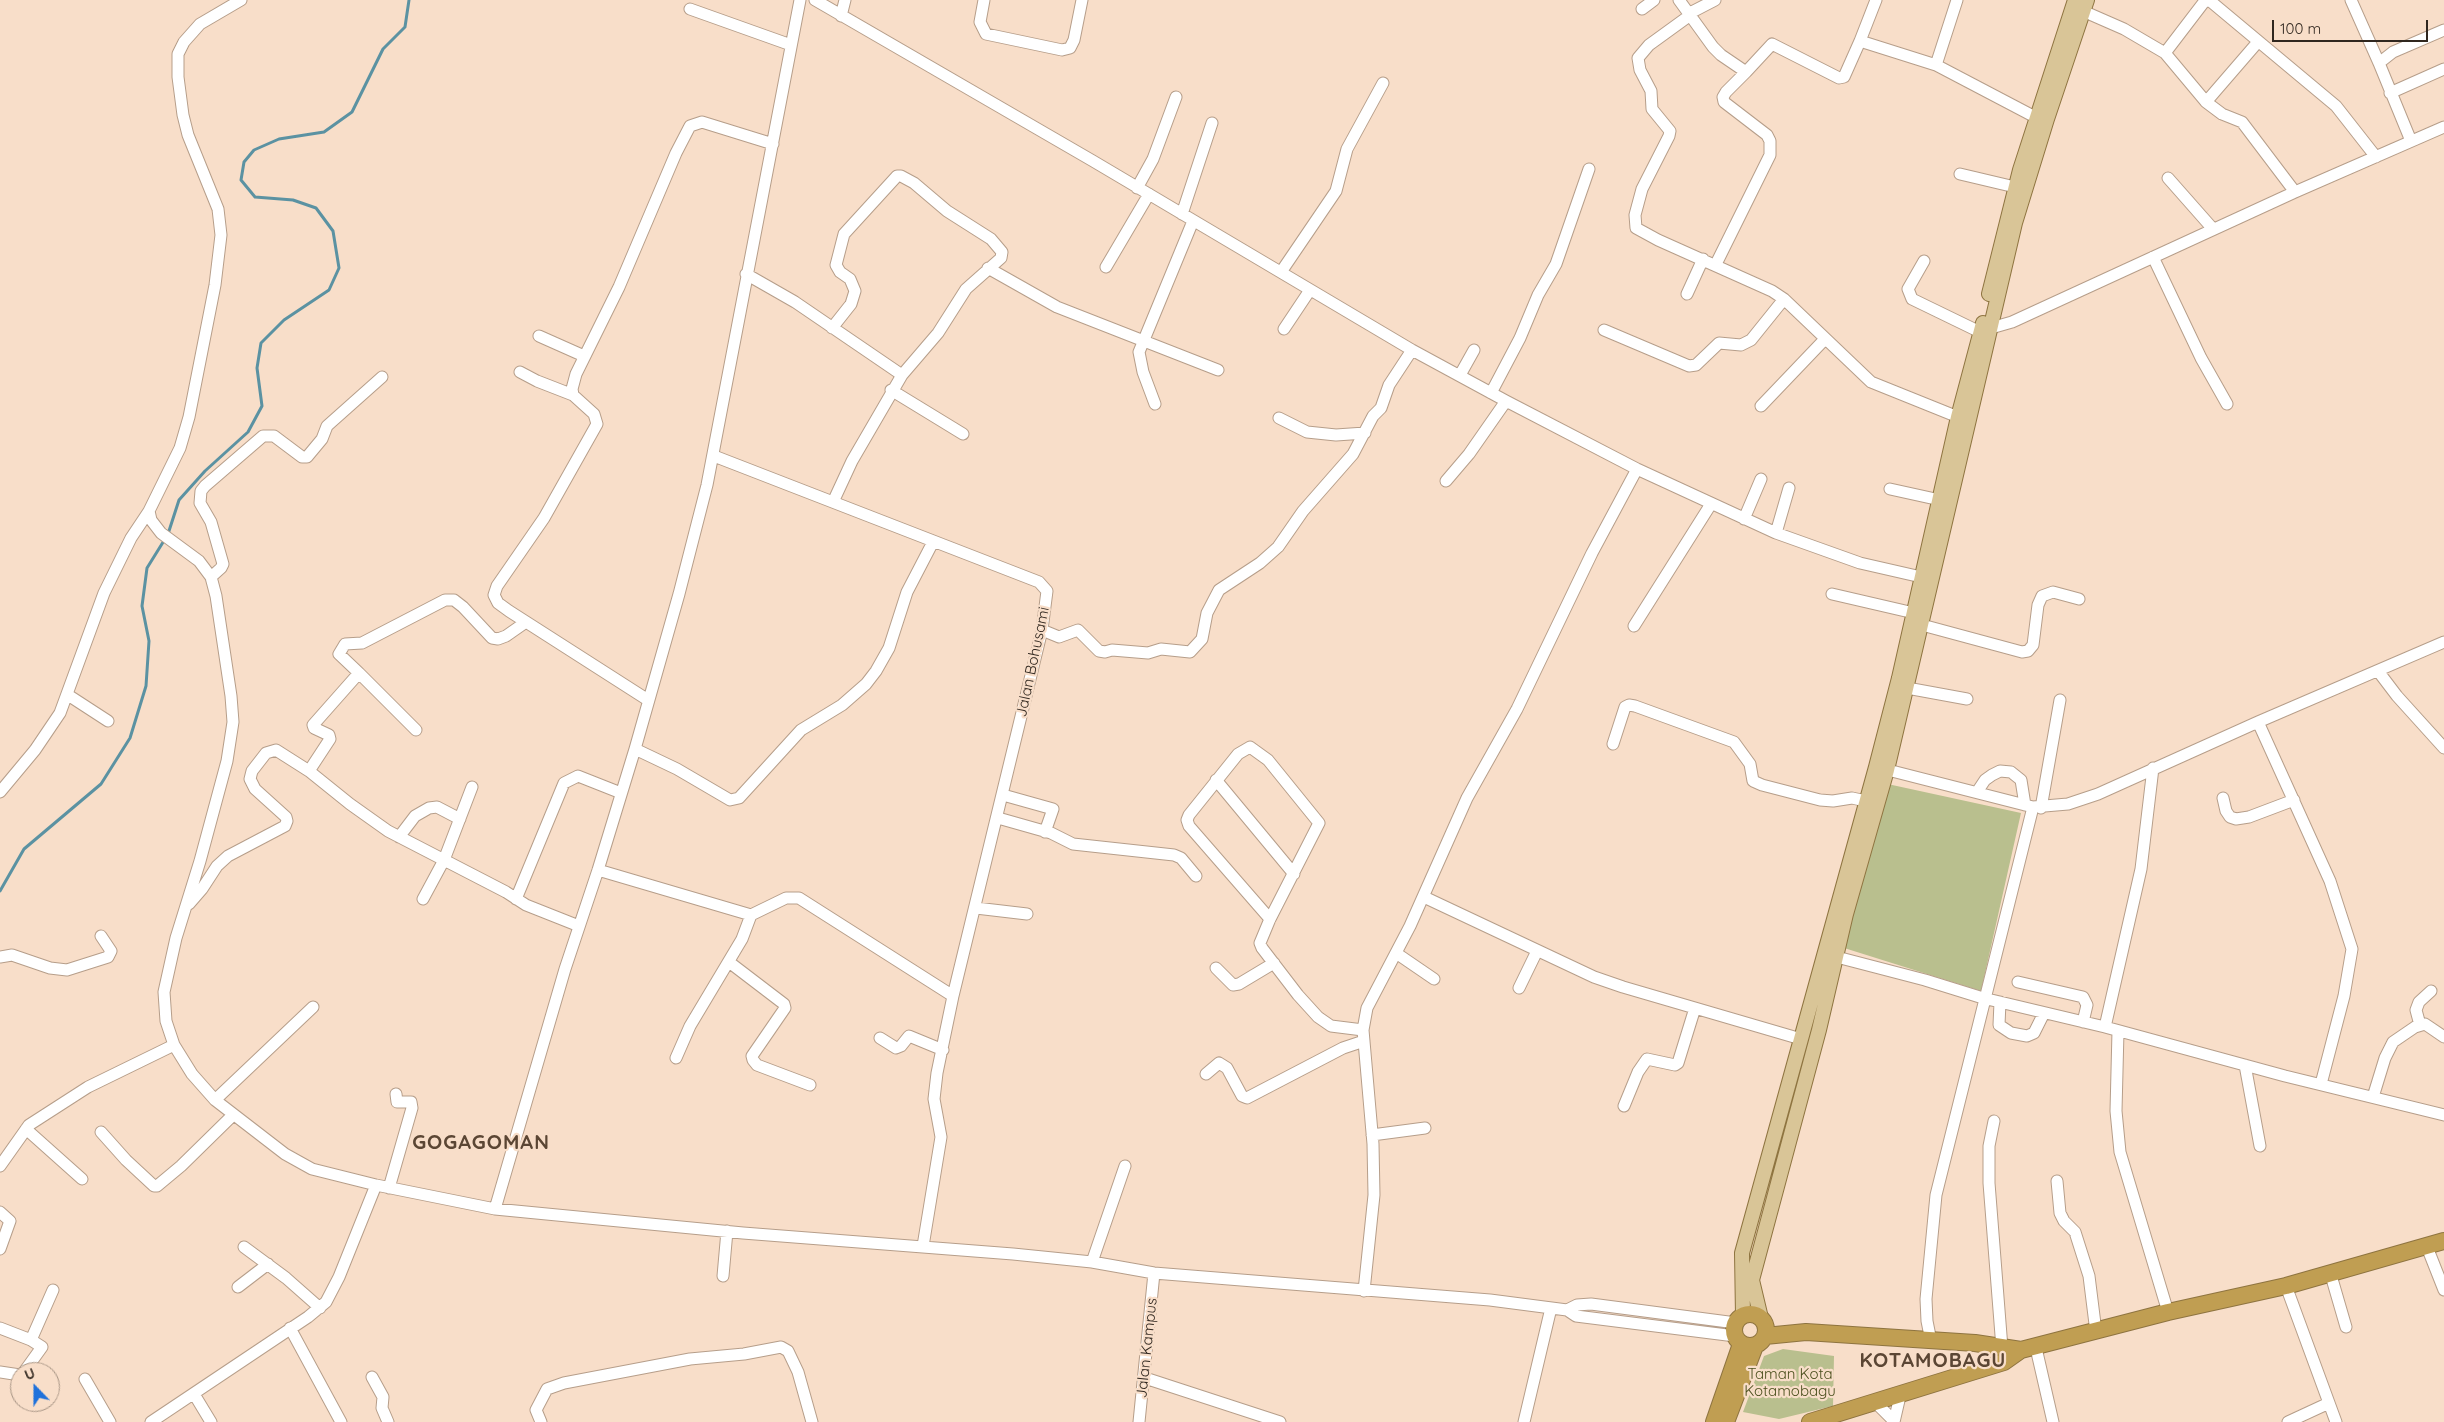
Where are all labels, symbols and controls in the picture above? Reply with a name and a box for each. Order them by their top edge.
scale bar [2274,10,2430,42]
text: 100 m [2280,19,2321,38]
street label: Jalan Bohusami [1013,605,1053,719]
district label: GOGAGOMAN [411,1131,551,1155]
street label: Jalan Kampus [1133,1297,1161,1399]
district label: KOTAMOBAGU [1858,1349,2008,1373]
north arrow [10,1362,60,1412]
text: U [22,1364,38,1384]
park label: Taman Kota Kotamobagu [1744,1365,1836,1400]

